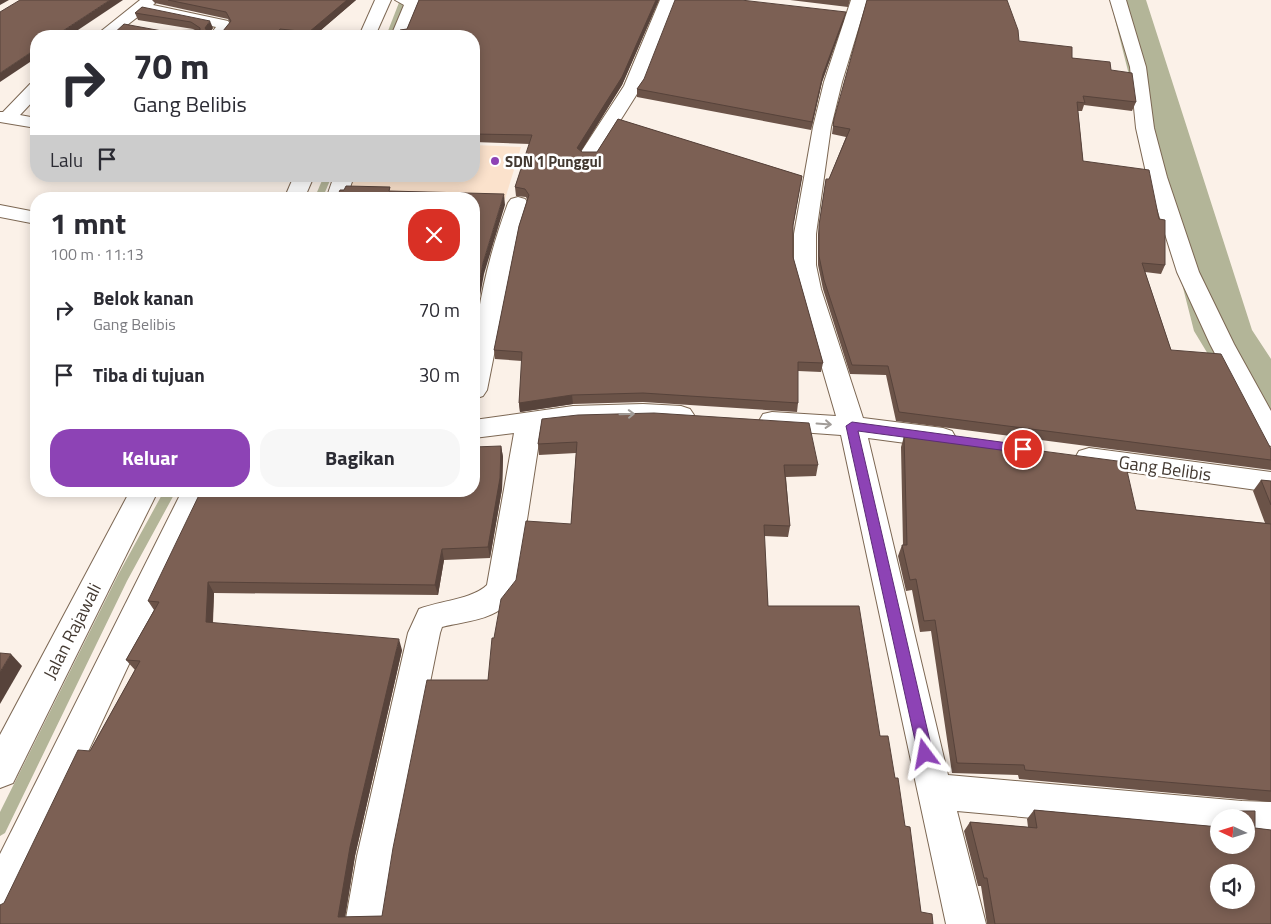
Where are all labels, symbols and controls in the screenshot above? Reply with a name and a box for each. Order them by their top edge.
text: 70 m [133,39,209,93]
icon: right [50,50,115,115]
text: Gang Belibis [133,87,247,121]
text: Lalu [50,145,83,174]
icon: arrive [93,145,121,173]
place label: SDN 1 Punggul [505,150,602,173]
marker: SDN 1 Punggul [489,155,501,167]
text: 1 mnt [50,200,126,246]
button: close [408,209,460,261]
text: 100 m · 11:13 [50,242,144,266]
text: Belok kanan [93,283,194,312]
text: 70 m [419,295,460,324]
icon: right [50,296,78,324]
text: Gang Belibis [93,312,176,336]
text: Tiba di tujuan [93,360,205,389]
text: 30 m [419,360,460,389]
icon: arrive [50,361,78,389]
one-way arrow [618,409,634,419]
one-way arrow [815,420,831,429]
pin [1002,428,1044,470]
button: Keluar [50,429,250,487]
button: Bagikan [260,429,460,487]
icon: arrive [1009,435,1037,463]
street label: Gang Belibis [1117,448,1213,488]
street label: Jalan Rajawali [36,578,108,684]
position arrow [898,727,950,779]
north arrow [1210,809,1255,854]
map controls [1210,809,1255,909]
button: sound [1210,864,1255,909]

